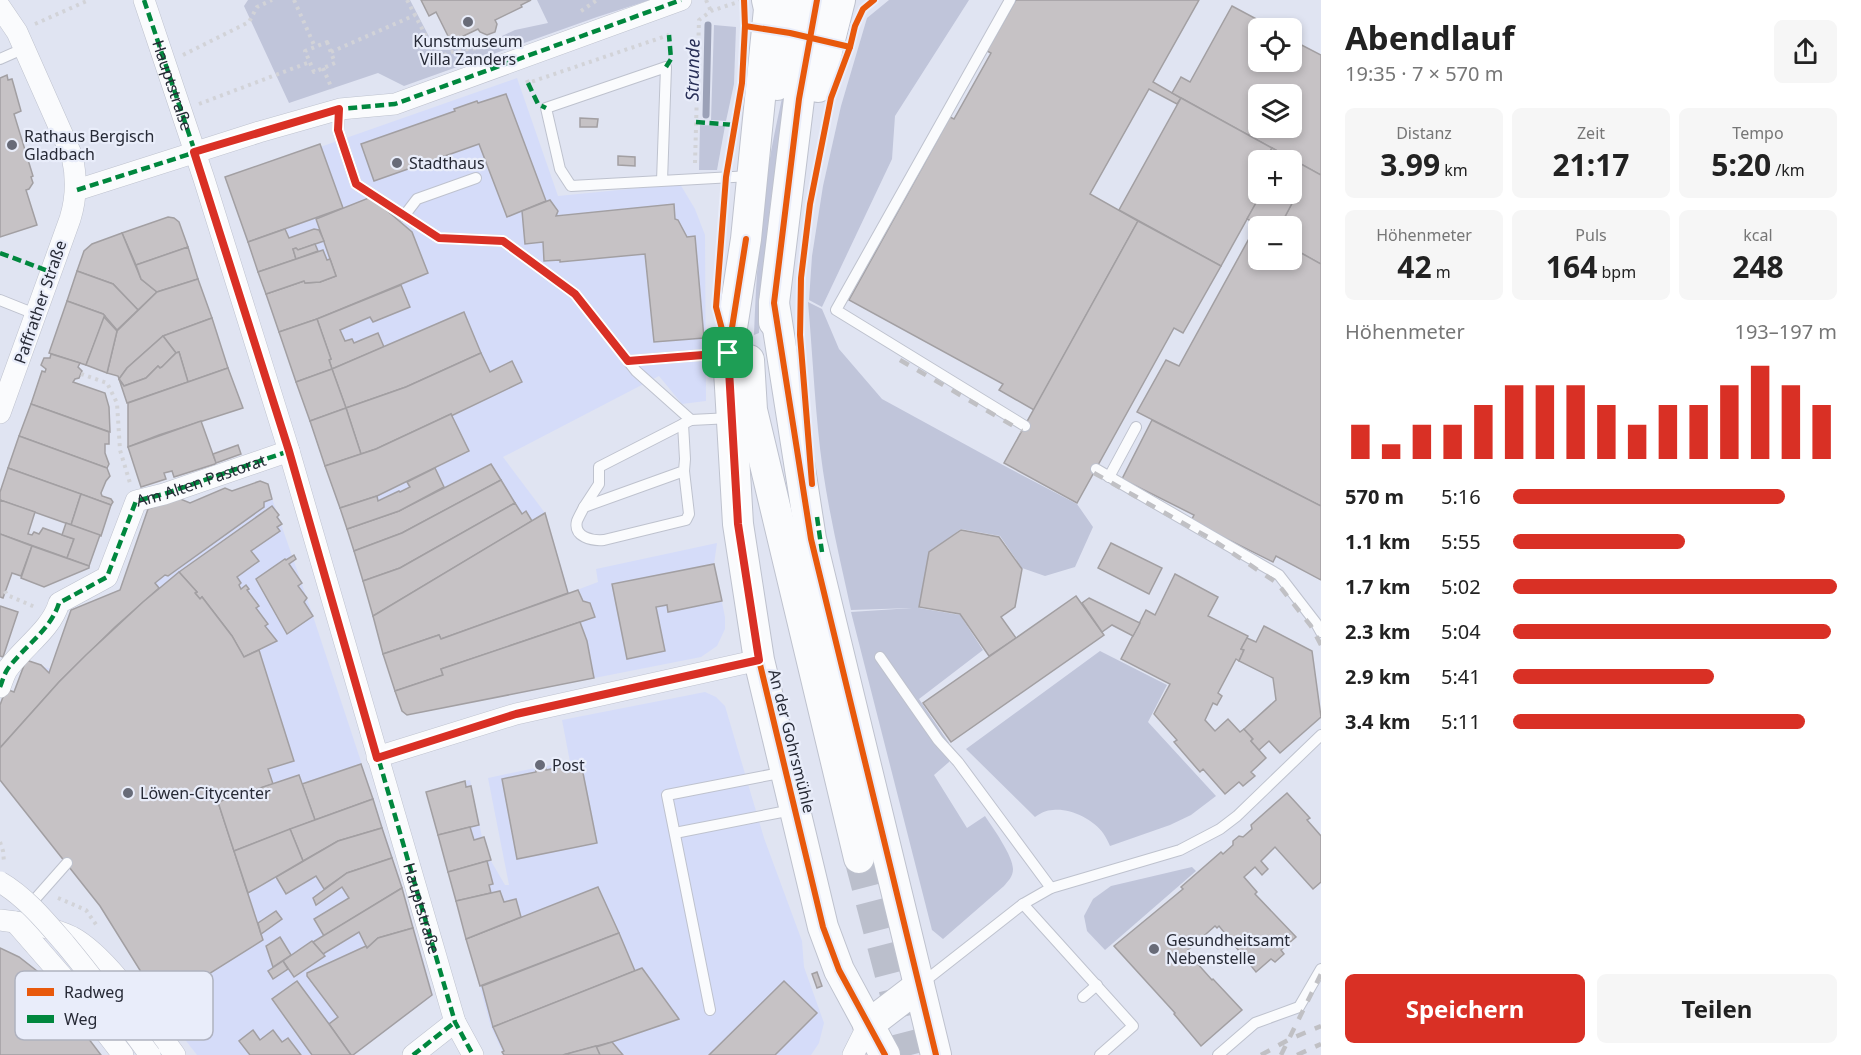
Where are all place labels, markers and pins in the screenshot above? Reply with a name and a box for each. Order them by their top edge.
marker: Kunstmuseum Villa Zanders [461,15,475,29]
place label: Kunstmuseum Villa Zanders [413,30,523,70]
place label: Rathaus Bergisch Gladbach [24,125,154,165]
marker: Rathaus Bergisch Gladbach [5,138,19,152]
place label: Stadthaus [409,152,485,174]
marker: Stadthaus [390,156,404,170]
pin [702,327,753,378]
place label: Post [552,754,585,776]
marker: Post [533,758,547,772]
place label: Löwen-Citycenter [140,782,271,804]
marker: Löwen-Citycenter [121,786,135,800]
place label: Gesundheitsamt Nebenstelle [1166,929,1290,969]
marker: Gesundheitsamt Nebenstelle [1147,942,1161,956]

